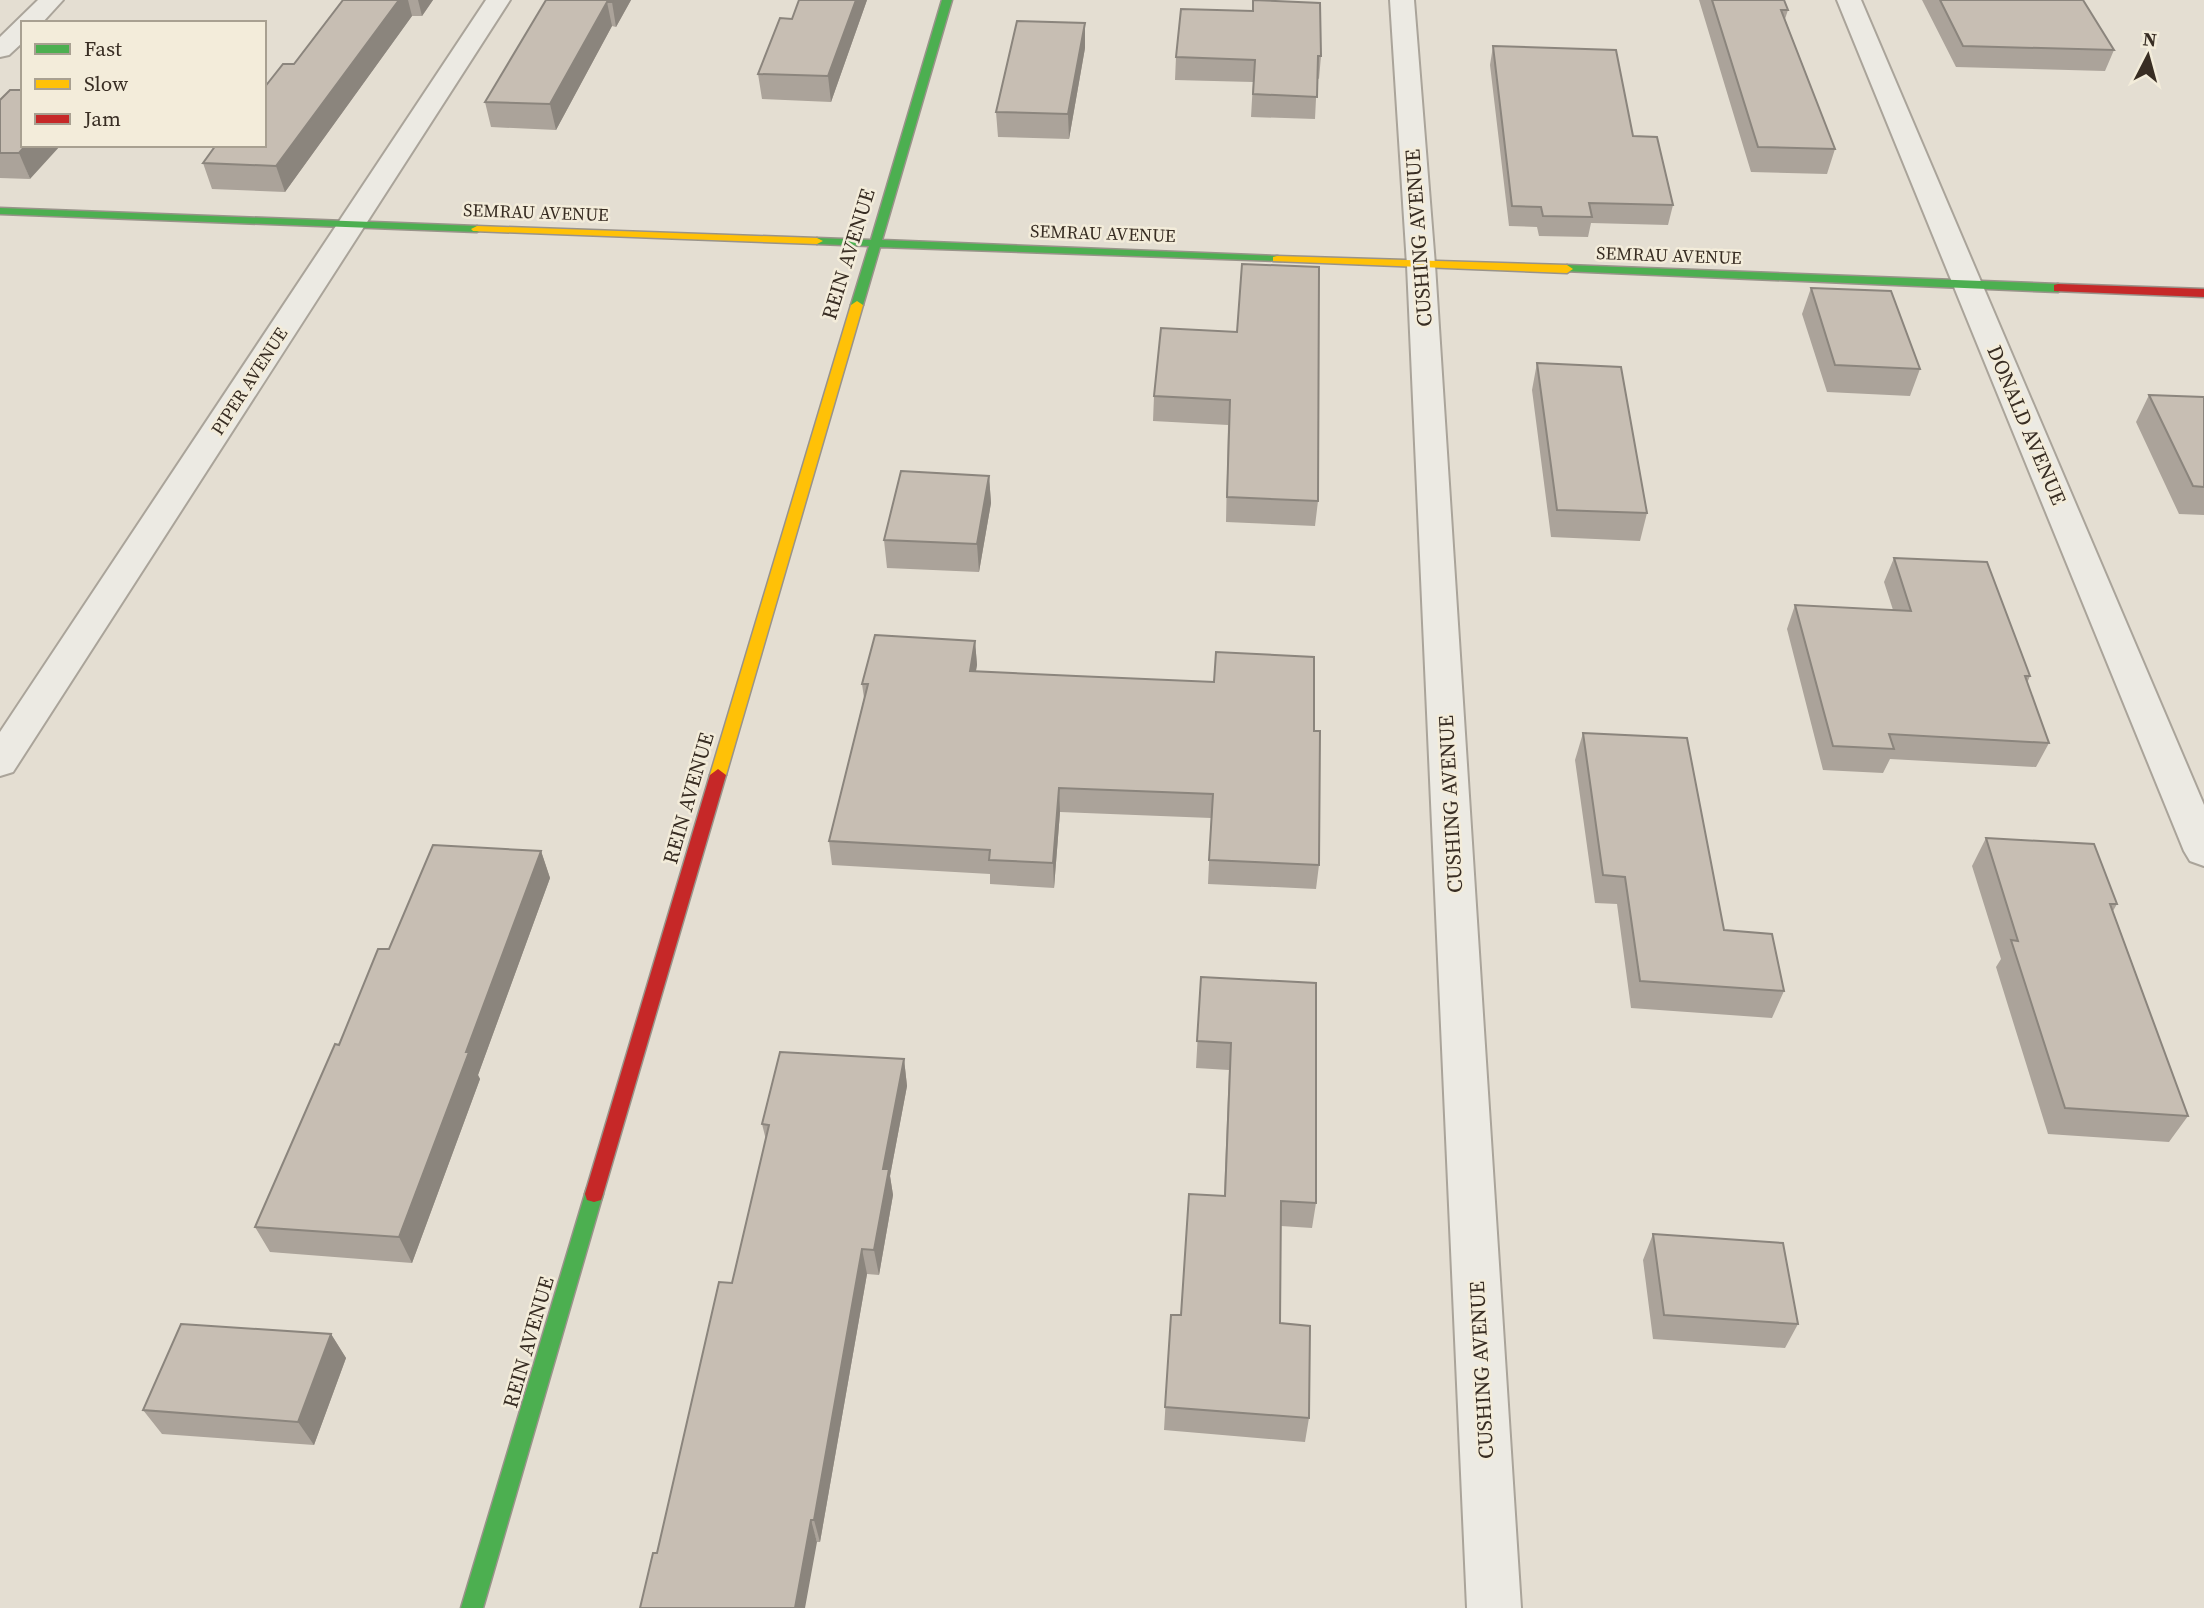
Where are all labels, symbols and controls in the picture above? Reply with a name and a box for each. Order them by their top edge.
legend [21,21,266,147]
north arrow [2113,21,2183,91]
text: N [2142,25,2158,53]
text: Fast [84,34,122,63]
text: Slow [84,69,128,98]
text: Jam [83,104,121,133]
street label: CUSHING AVENUE [1397,148,1439,328]
street label: REIN AVENUE [814,185,882,323]
street label: SEMRAU AVENUE [463,197,609,227]
street label: SEMRAU AVENUE [1030,218,1176,248]
street label: SEMRAU AVENUE [1596,240,1742,270]
street label: PIPER AVENUE [205,322,293,440]
street label: DONALD AVENUE [1980,341,2074,509]
street label: CUSHING AVENUE [1431,714,1469,894]
street label: REIN AVENUE [655,729,721,867]
street label: REIN AVENUE [495,1273,561,1411]
street label: CUSHING AVENUE [1462,1280,1500,1460]

